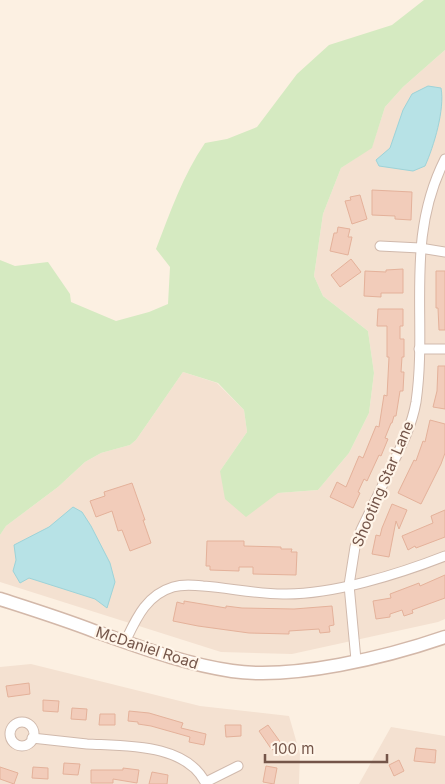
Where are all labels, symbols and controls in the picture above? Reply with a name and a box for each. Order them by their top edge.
street label: Shooting Star Lane [347,418,418,550]
street label: McDaniel Road [94,622,201,673]
scale bar [265,732,388,764]
text: 100 m [272,739,314,758]

